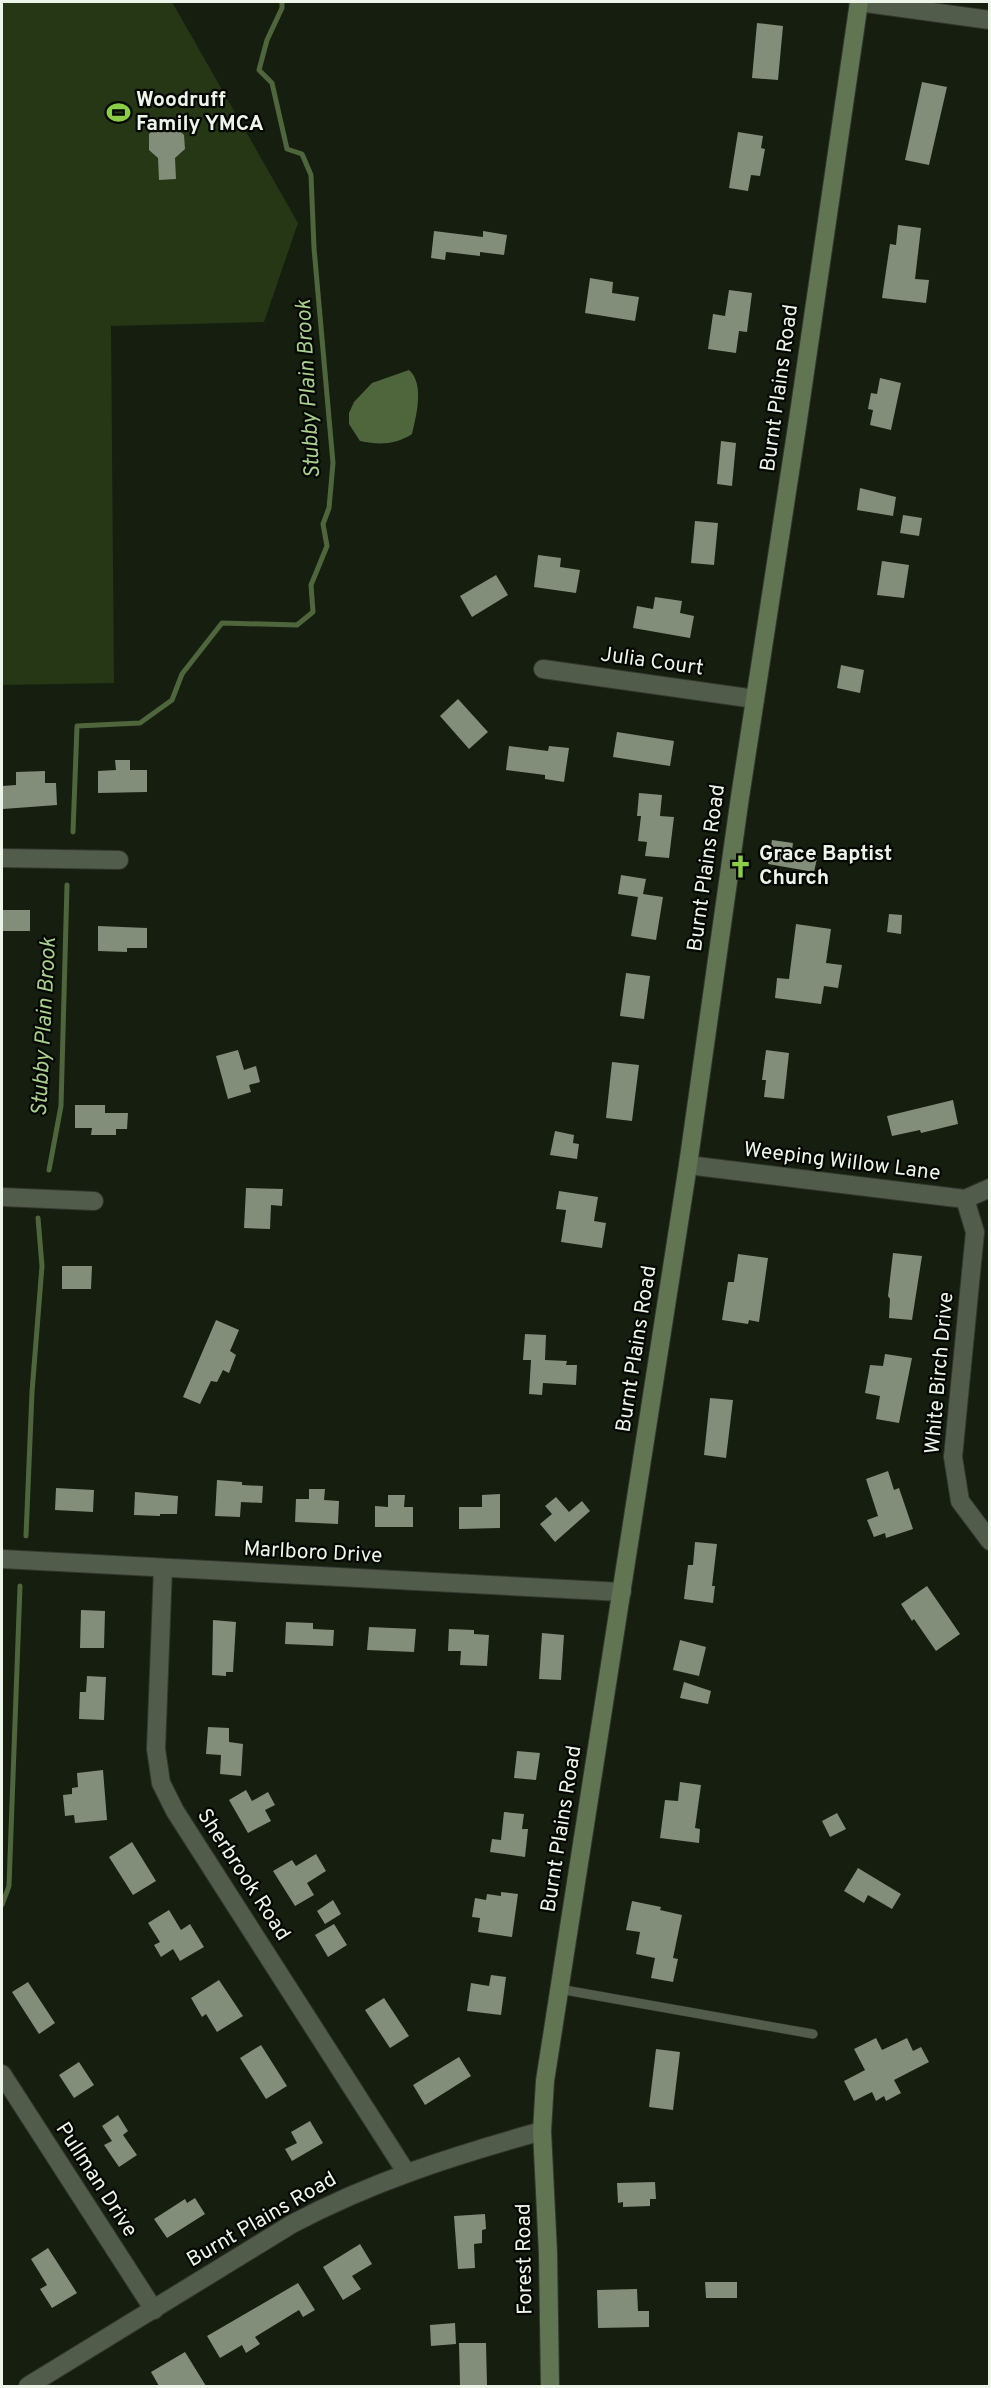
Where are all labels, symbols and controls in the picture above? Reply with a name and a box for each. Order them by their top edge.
place label: Woodruff Family YMCA [136,87,264,138]
sports icon: Woodruff Family YMCA [105,99,131,125]
water label: Stubby Plain Brook [291,298,327,479]
street label: Burnt Plains Road [755,303,805,473]
street label: Julia Court [599,641,705,683]
street label: Burnt Plains Road [682,783,732,953]
place label: Grace Baptist Church [759,841,892,892]
church icon: Grace Baptist Church [728,853,754,879]
water label: Stubby Plain Brook [27,936,63,1117]
street label: Weeping Willow Lane [742,1137,942,1187]
street label: Burnt Plains Road [610,1264,664,1434]
street label: White Birch Drive [919,1291,961,1455]
street label: Marlboro Drive [243,1536,383,1570]
street label: Burnt Plains Road [535,1744,589,1914]
street label: Sherbrook Road [190,1804,296,1946]
street label: Pullman Drive [49,2118,143,2242]
street label: Burnt Plains Road [182,2166,342,2274]
street label: Forest Road [511,2203,539,2315]

